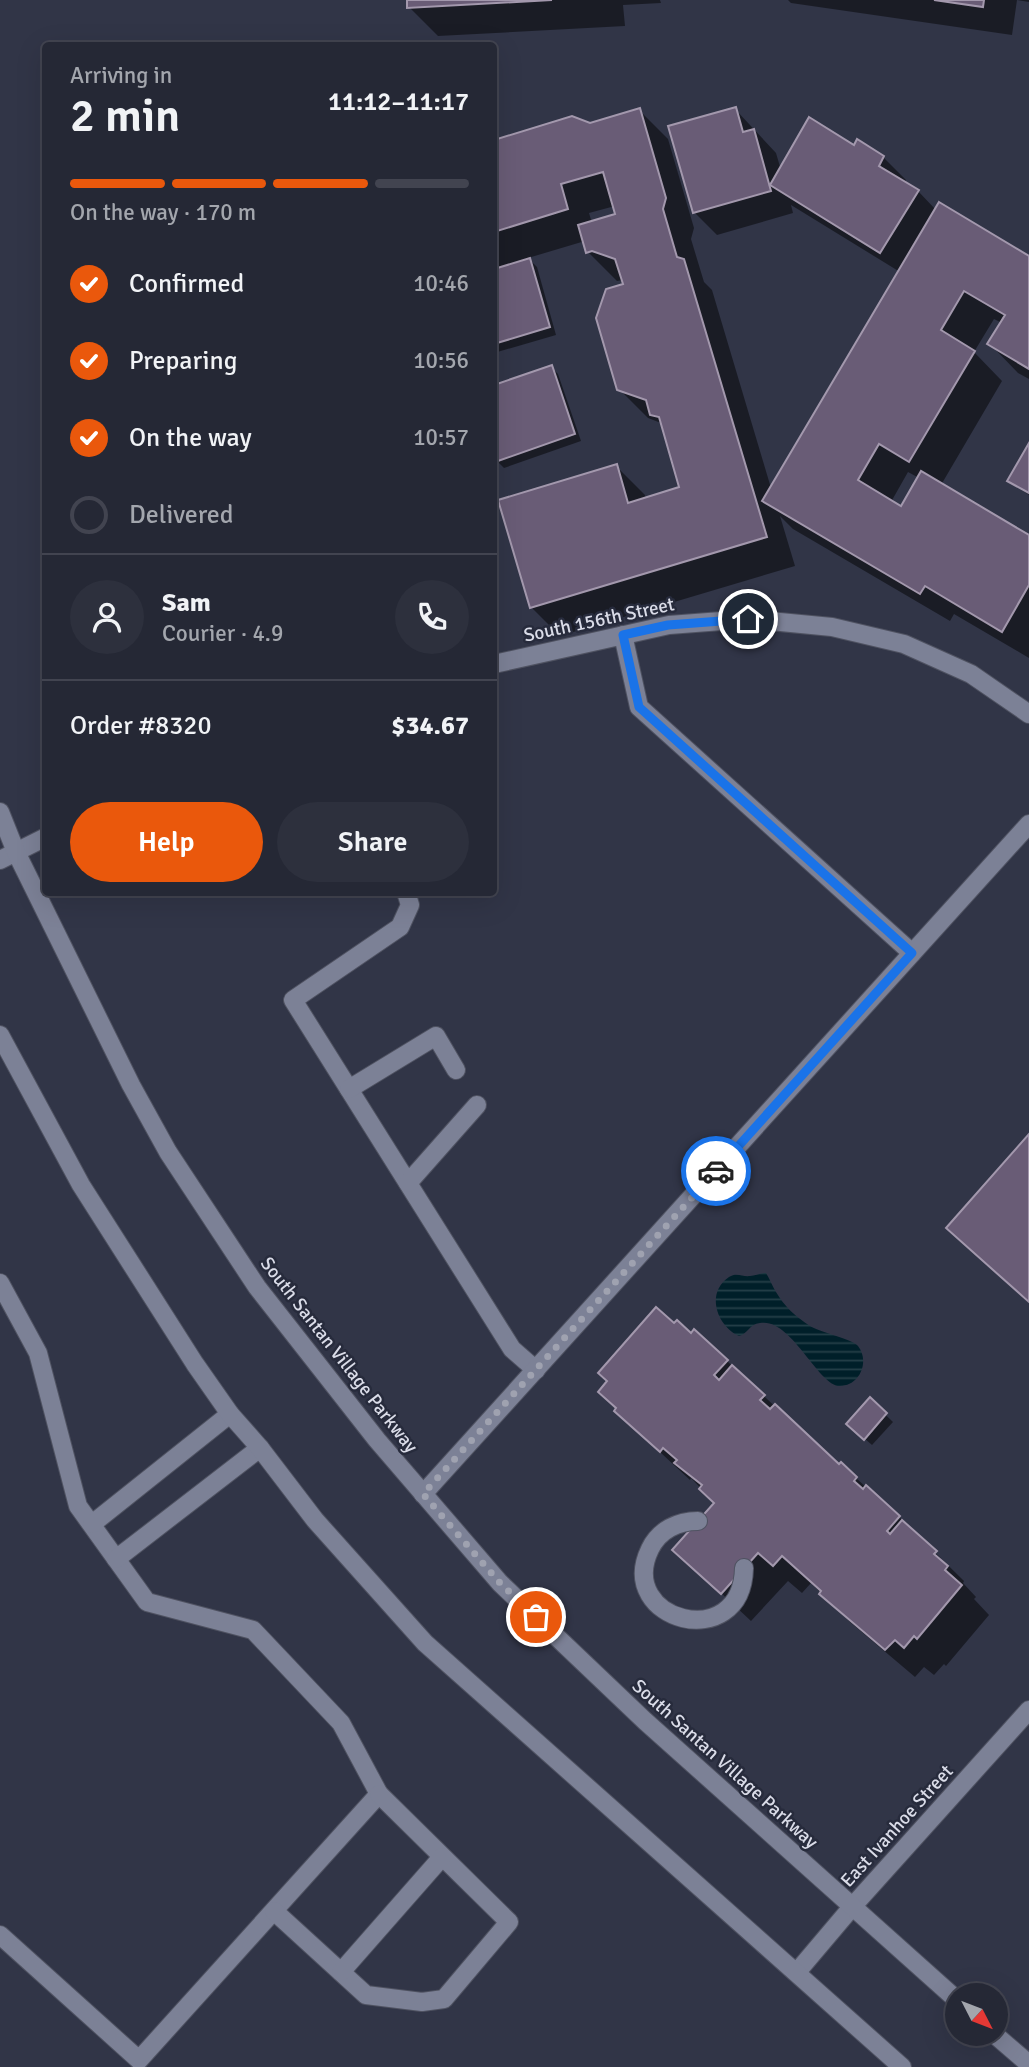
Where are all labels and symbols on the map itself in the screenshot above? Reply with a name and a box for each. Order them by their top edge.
pin [718,589,778,649]
street label: South 156th Street [521,592,677,648]
courier [681,1136,751,1206]
street label: South Santan Village Parkway [255,1252,423,1458]
pin [506,1587,566,1647]
street label: South Santan Village Parkway [627,1674,823,1854]
street label: East Ivanhoe Street [836,1759,959,1892]
north arrow [945,1983,1008,2046]

